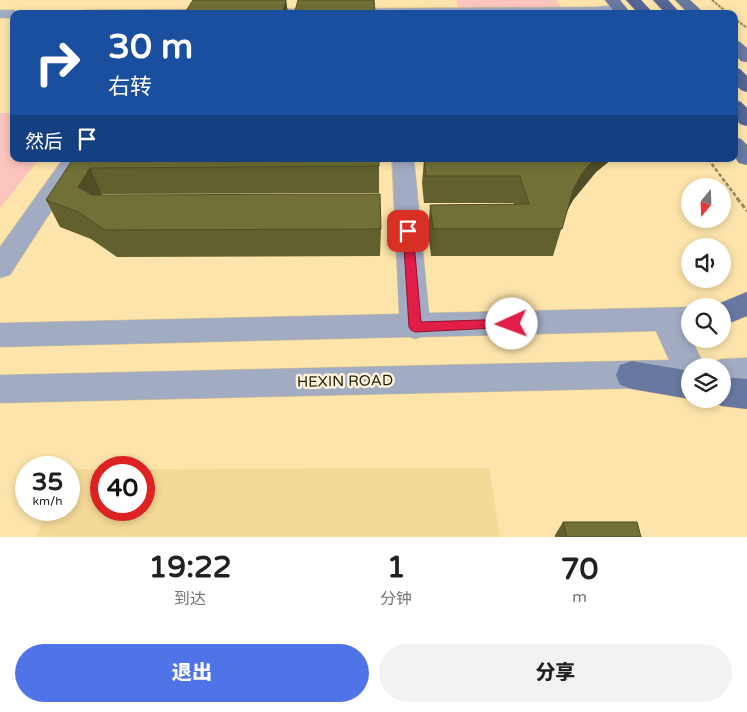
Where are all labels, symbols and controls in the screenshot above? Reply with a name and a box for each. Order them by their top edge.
text: 30 m [108,26,193,68]
icon: right [25,30,90,95]
text: 右转 [108,74,152,100]
icon: arrive [73,125,101,153]
text: 然后 [25,131,63,153]
north arrow [681,178,731,228]
map controls [681,178,731,408]
pin [387,210,429,252]
icon: arrive [394,217,422,245]
button: sound [681,238,731,288]
position arrow [485,297,537,349]
button: search [681,298,731,348]
button: layers [681,358,731,408]
street label: HEXIN ROAD [297,371,393,391]
speed limit sign: 40 [90,456,155,521]
text: 35 [32,467,63,497]
text: km/h [32,494,63,508]
text: 19:22 [149,549,232,586]
text: 1 [387,549,406,586]
text: 70 [561,551,598,588]
text: m [572,587,587,607]
text: 到达 [174,589,206,609]
text: 分钟 [380,589,412,609]
button: 退出 [15,644,369,702]
button: 分享 [379,644,732,702]

